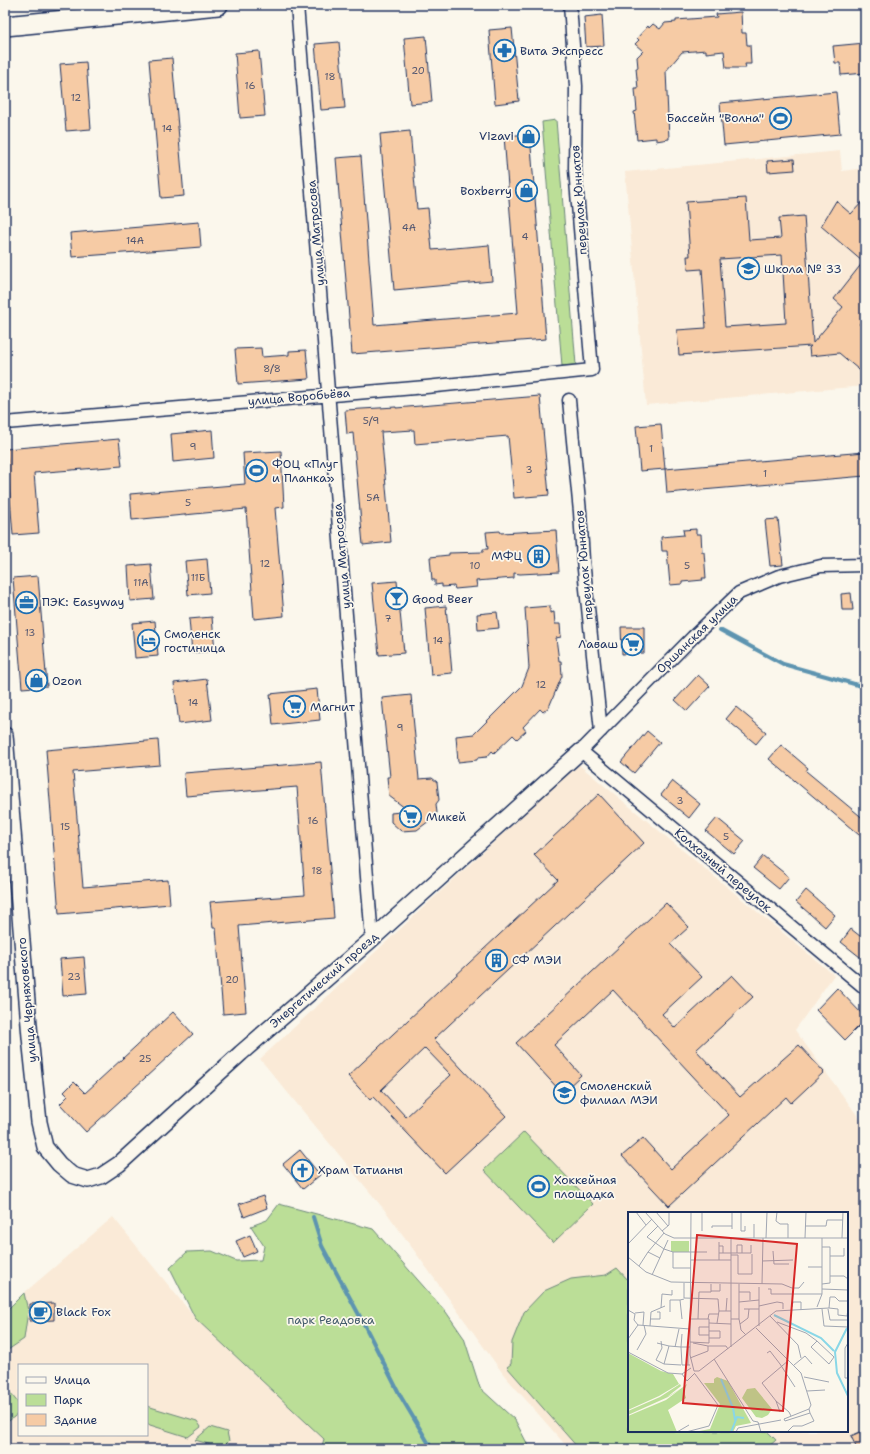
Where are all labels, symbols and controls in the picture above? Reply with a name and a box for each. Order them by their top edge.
pharmacy icon: Вита Экспресс [491,38,517,64]
place label: Вита Экспресс [520,43,603,59]
house number: 20 [411,64,425,77]
house number: 18 [324,70,336,83]
house number: 16 [245,79,255,92]
house number: 12 [71,91,81,104]
sports icon: Бассейн "Волна" [767,105,793,131]
place label: Бассейн "Волна" [666,110,764,126]
house number: 14 [162,122,172,135]
shop icon: Vizavi [516,123,542,149]
place label: Vizavi [479,128,514,144]
street label: переулок Юннатов [567,145,591,255]
shop icon: Boxberry [514,178,540,204]
street label: улица Матросова [303,179,329,286]
place label: Boxberry [460,183,512,199]
house number: 4А [402,221,416,234]
house number: 4 [522,230,529,243]
house number: 14А [126,234,144,247]
school or university icon: Школа № 33 [736,256,762,282]
place label: Школа № 33 [764,261,842,277]
house number: 8/8 [263,362,281,375]
street label: улица Воробьёва [247,385,351,409]
house number: 5/9 [363,414,379,427]
house number: 9 [190,440,197,453]
house number: 1 [649,442,653,455]
place label: ФОЦ «Плуг и Планка» [272,456,339,486]
sports icon: ФОЦ «Плуг и Планка» [244,458,270,484]
house number: 3 [526,463,533,476]
house number: 1 [763,467,767,480]
house number: 5А [366,491,380,504]
house number: 5 [185,496,191,509]
street label: улица Матросова [329,502,355,609]
street label: переулок Юннатов [571,509,597,621]
building icon: МФЦ [525,543,551,569]
place label: МФЦ [491,548,522,564]
house number: 12 [260,557,270,570]
house number: 10 [470,559,480,572]
house number: 5 [684,559,690,572]
house number: 11Б [191,571,205,584]
house number: 11А [133,576,149,589]
bar icon: Good Beer [383,586,409,612]
office icon: ПЭК: Easyway [14,589,40,615]
place label: Good Beer [412,591,474,607]
street label: Оршанская улица [653,591,741,677]
place label: ПЭК: Easyway [42,594,124,610]
house number: 7 [385,612,392,625]
house number: 13 [25,626,35,639]
place label: Смоленск гостиница [164,626,226,656]
hotel icon: Смоленск гостиница [136,628,162,654]
supermarket icon: Лаваш [620,631,646,657]
house number: 14 [433,634,443,647]
place label: Лаваш [578,636,618,652]
shop icon: Ozon [23,668,49,694]
place label: Ozon [52,673,82,689]
house number: 12 [536,678,546,691]
supermarket icon: Магнит [282,694,308,720]
house number: 14 [188,696,198,709]
place label: Магнит [310,699,356,715]
house number: 9 [397,721,404,734]
house number: 3 [677,794,684,807]
supermarket icon: Микей [398,804,424,830]
place label: Микей [426,809,466,825]
house number: 16 [308,814,318,827]
house number: 15 [60,820,70,833]
street label: Колхозный переулок [671,825,775,916]
house number: 5 [723,830,729,843]
house number: 18 [311,864,323,877]
street label: Энергетический проезд [266,928,382,1032]
street label: улица Черняховского [14,937,40,1063]
building icon: СФ МЭИ [483,947,509,973]
place label: СФ МЭИ [512,952,562,968]
house number: 23 [67,970,81,983]
house number: 20 [225,973,239,986]
house number: 25 [139,1052,151,1065]
place label: Смоленский филиал МЭИ [580,1078,658,1108]
school or university icon: Смоленский филиал МЭИ [551,1080,577,1106]
church icon: Храм Татианы [289,1157,315,1183]
place label: Храм Татианы [318,1162,403,1178]
place label: Хоккейная площадка [554,1172,617,1202]
sports icon: Хоккейная площадка [525,1174,551,1200]
inset map [628,1212,848,1432]
cafe icon: Black Fox [28,1299,54,1325]
place label: Black Fox [56,1304,111,1320]
park label: парк Реадовка [287,1312,375,1328]
legend [18,1364,148,1436]
text: Улица [54,1372,91,1388]
text: Парк [54,1392,83,1408]
text: Здание [54,1412,98,1428]

